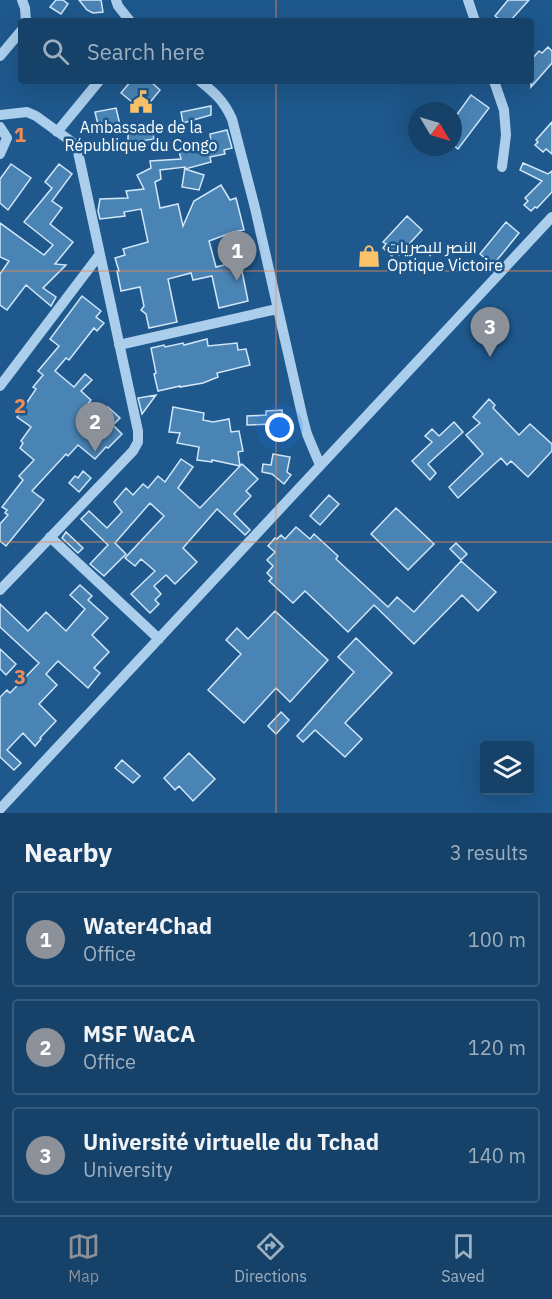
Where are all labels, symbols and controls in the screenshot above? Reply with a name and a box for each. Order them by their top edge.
search box [18,18,534,84]
icon: search [39,35,72,68]
text: Search here [87,37,205,66]
public building icon: Ambassade de la République du Congo [128,89,154,115]
north arrow [408,102,462,156]
place label: Ambassade de la République du Congo [64,117,218,155]
text: 1 [14,121,26,148]
pin: 1 [218,232,256,281]
place label: النصر للبصريات Optique Victoire [387,237,503,275]
shop icon: النصر للبصريات Optique Victoire [356,243,382,269]
pin: 3 [470,308,510,357]
text: 2 [14,392,26,419]
pin: 2 [76,402,115,452]
your location [265,413,294,442]
text: 3 [14,663,26,690]
map controls [480,741,534,795]
button: layers [480,741,534,795]
text: Nearby [24,835,112,869]
text: 3 results [450,839,528,866]
text: Water4Chad [83,911,212,940]
text: 1 [40,926,52,953]
text: 100 m [468,926,526,953]
text: Office [83,940,136,967]
text: MSF WaCA [83,1019,195,1048]
text: 2 [40,1034,52,1061]
text: 120 m [468,1034,526,1061]
text: Office [83,1048,136,1075]
text: Université virtuelle du Tchad [83,1127,379,1156]
text: 3 [40,1142,52,1169]
text: 140 m [468,1142,526,1169]
text: University [83,1156,173,1183]
tab: Map [67,1230,100,1286]
tab: Directions [234,1230,307,1286]
tab: Saved [441,1230,485,1286]

